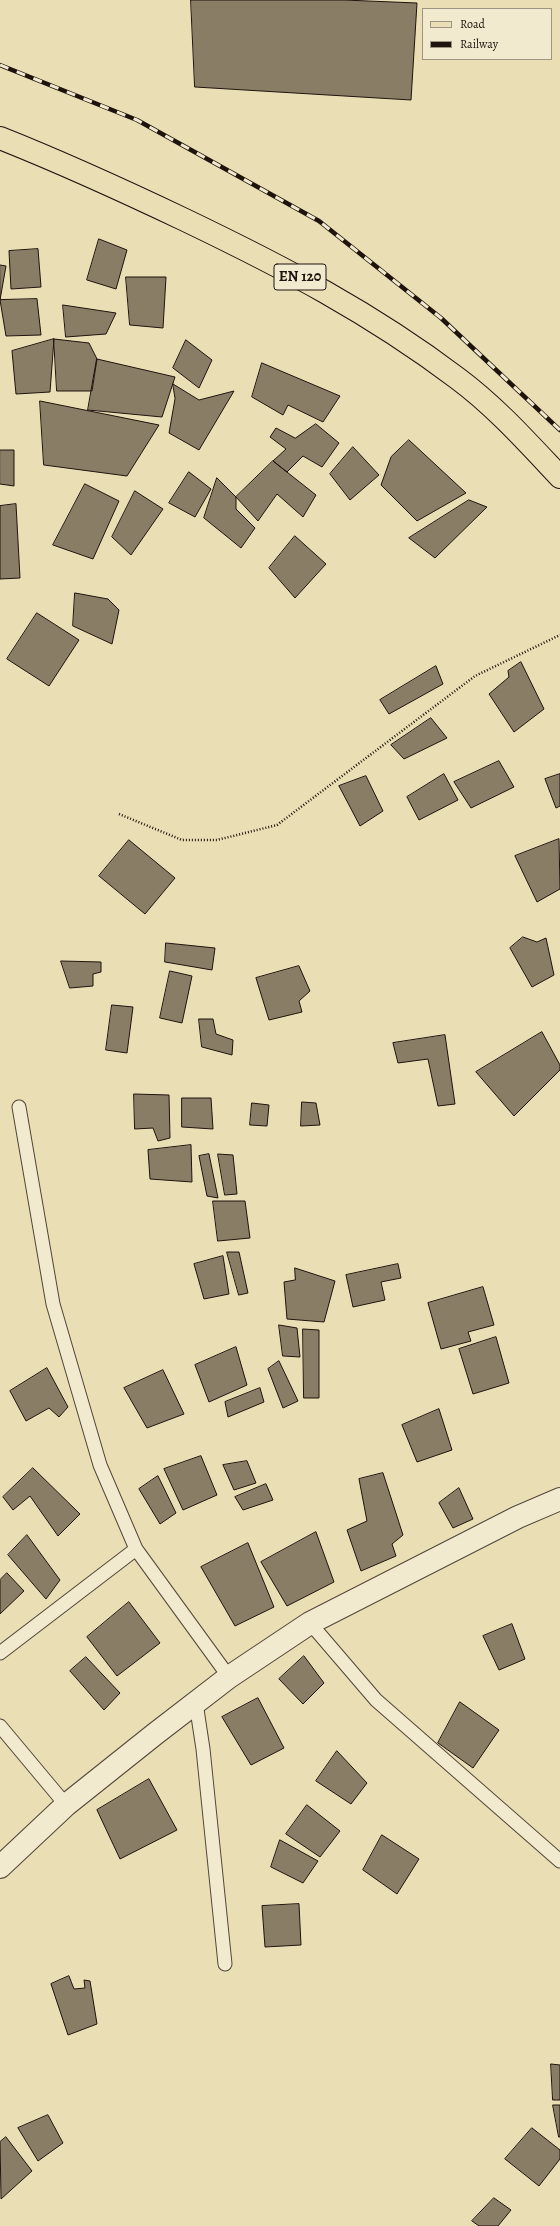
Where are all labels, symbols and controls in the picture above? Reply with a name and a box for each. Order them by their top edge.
legend [422,8,552,60]
text: Road [460,16,485,32]
text: Railway [460,36,498,52]
road number: EN 120 [274,264,326,290]

